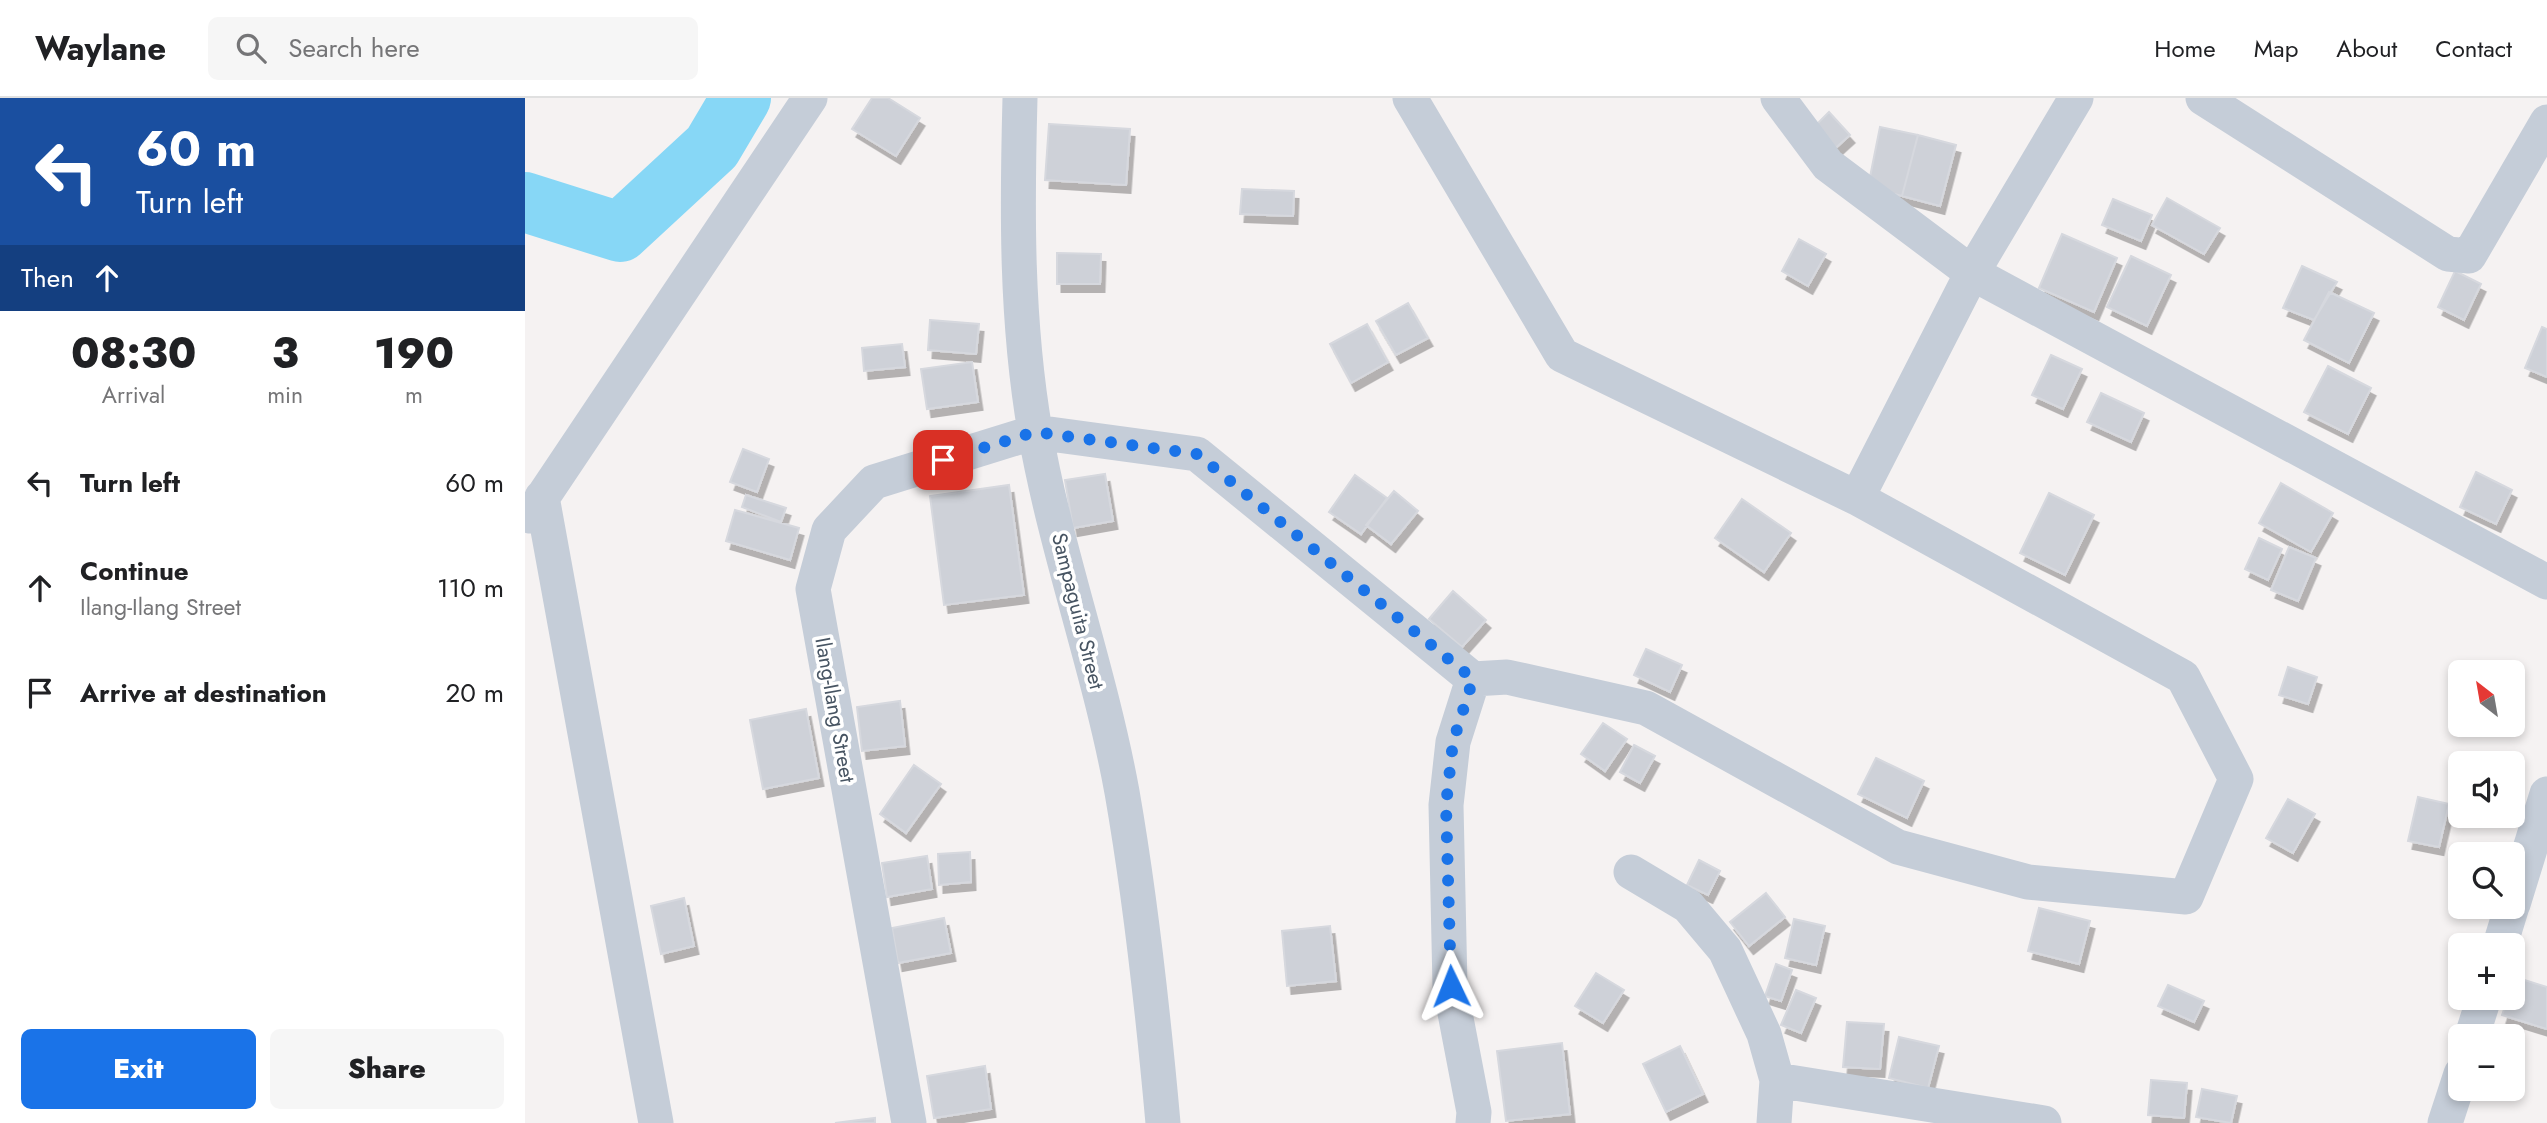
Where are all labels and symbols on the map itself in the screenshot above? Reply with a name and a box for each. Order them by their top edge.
pin [913,430,973,490]
street label: Sampaguita Street [1044,530,1112,692]
street label: Ilang-Ilang Street [807,635,863,785]
north arrow [2448,660,2525,737]
position arrow [1414,949,1488,1023]

